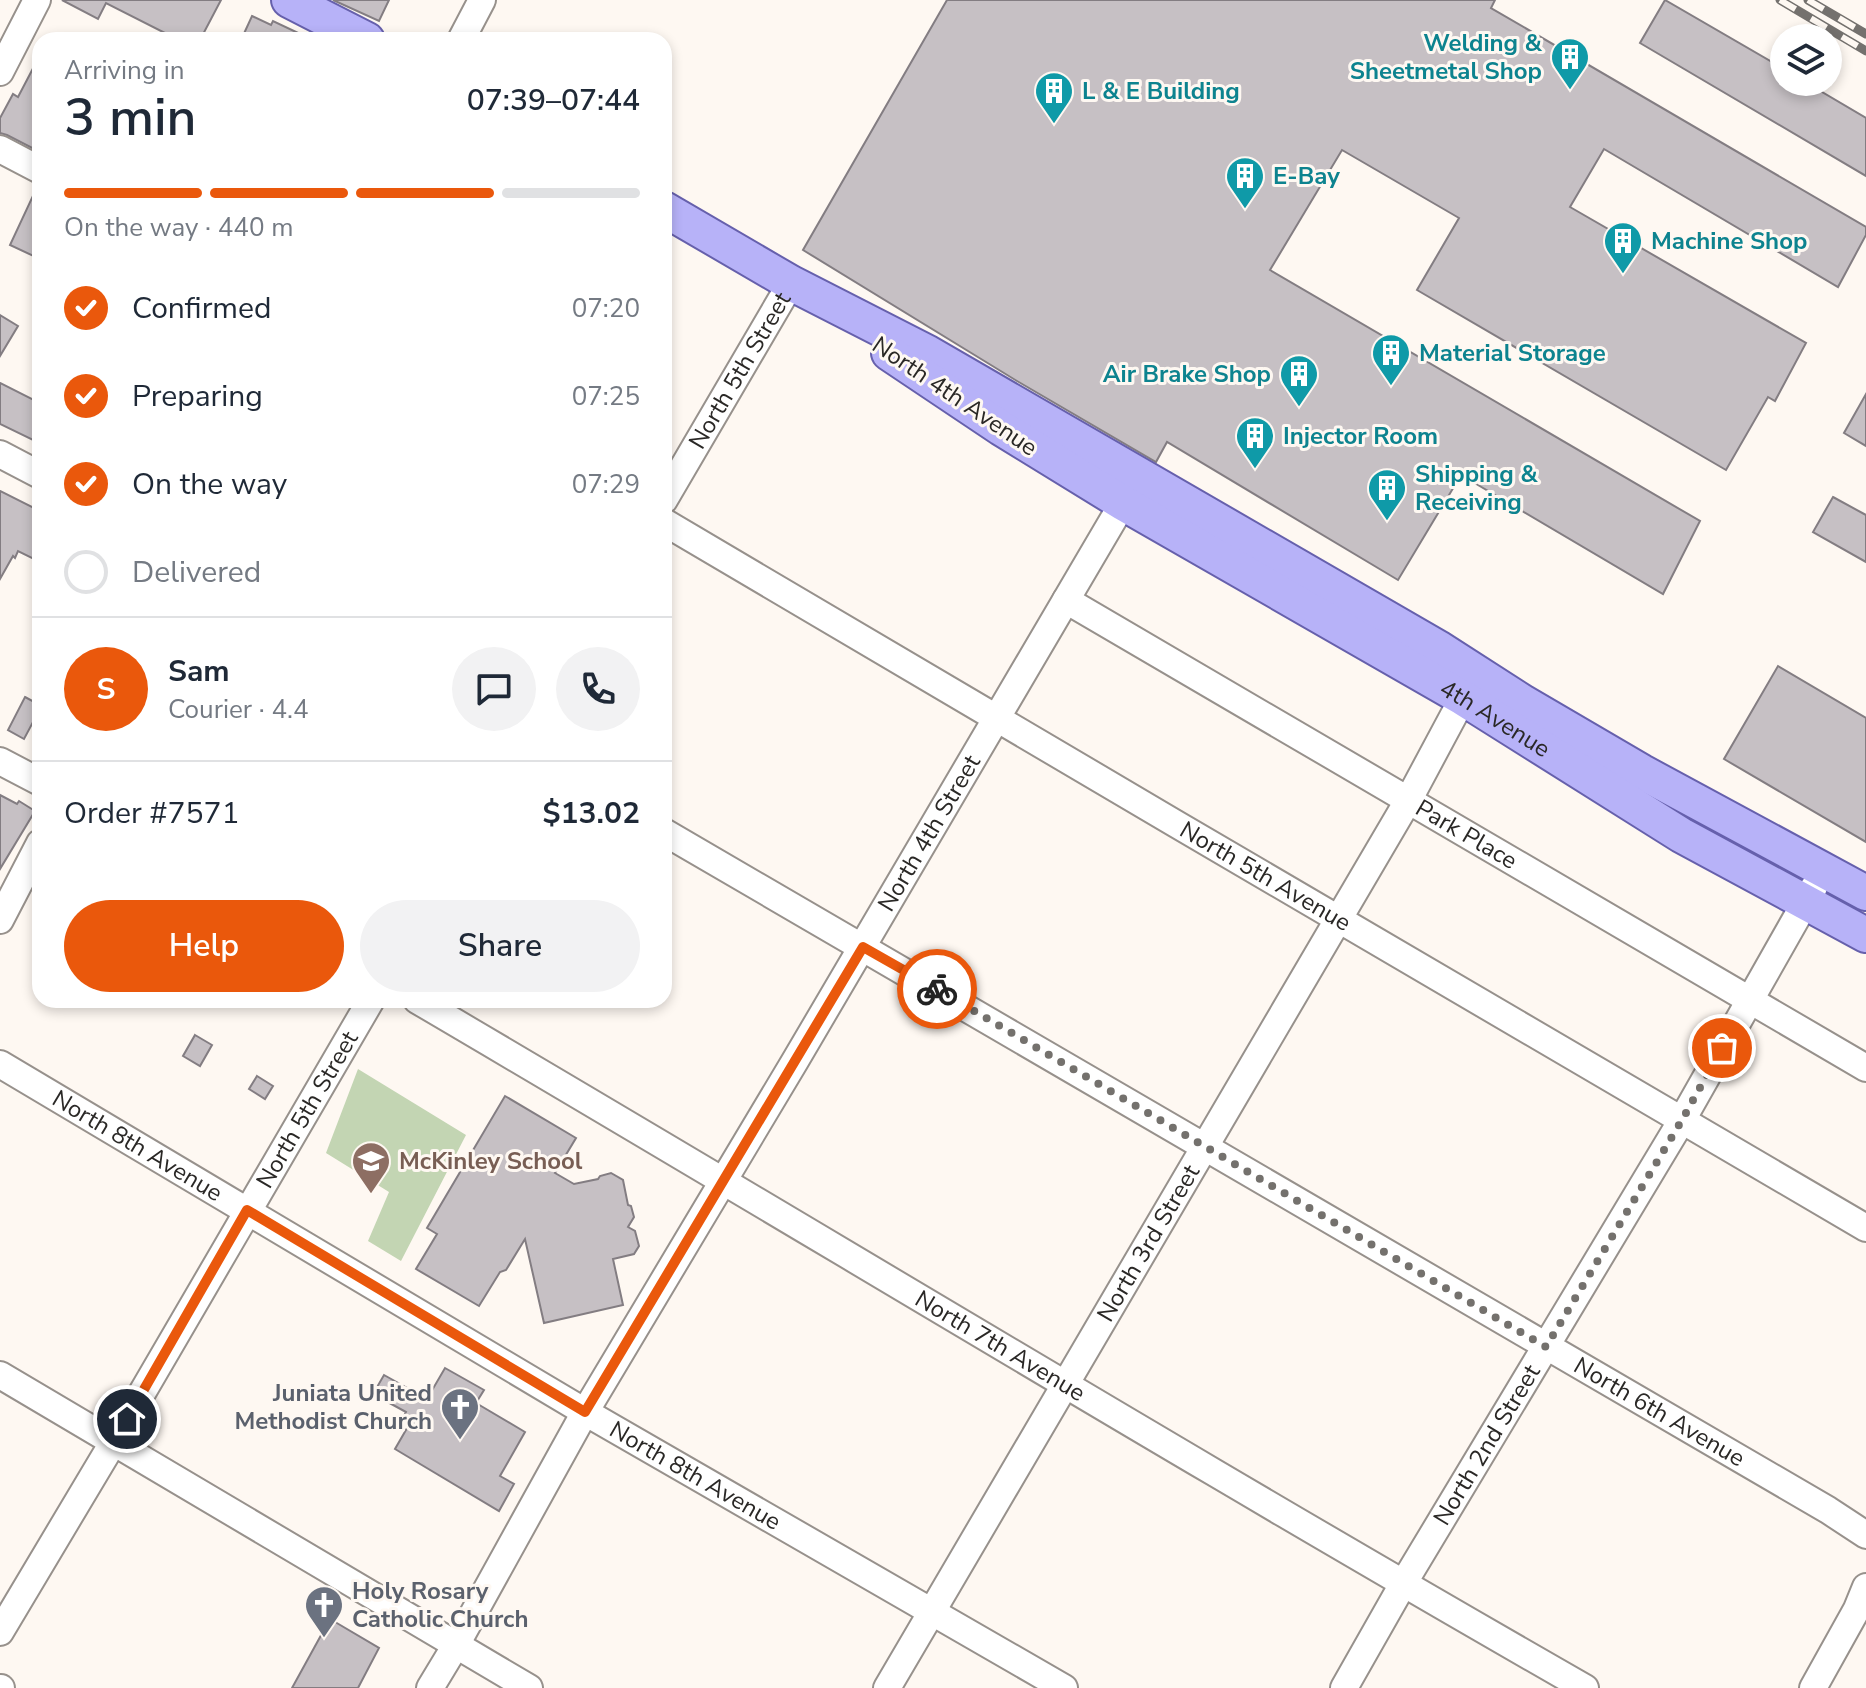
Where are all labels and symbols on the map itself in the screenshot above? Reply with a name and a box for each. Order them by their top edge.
place label: Welding & Sheetmetal Shop [1350,27,1543,87]
building icon: Welding & Sheetmetal Shop [1549,36,1591,91]
building icon: L & E Building [1033,70,1075,125]
place label: L & E Building [1082,75,1240,107]
building icon: E-Bay [1224,155,1266,210]
place label: E-Bay [1273,160,1340,192]
building icon: Machine Shop [1602,220,1644,275]
place label: Machine Shop [1651,225,1807,257]
street label: North 5th Street [681,286,799,455]
street label: North 4th Avenue [866,329,1044,463]
building icon: Material Storage [1370,332,1412,387]
place label: Material Storage [1419,337,1606,369]
building icon: Air Brake Shop [1278,353,1320,408]
place label: Air Brake Shop [1103,358,1271,390]
building icon: Injector Room [1234,415,1276,470]
place label: Injector Room [1283,420,1438,452]
place label: Shipping & Receiving [1415,458,1538,518]
building icon: Shipping & Receiving [1366,467,1408,522]
street label: 4th Avenue [1434,672,1556,765]
street label: North 4th Street [870,748,988,917]
street label: Park Place [1410,792,1523,877]
street label: North 5th Avenue [1174,814,1357,939]
courier [897,949,977,1029]
pin [1688,1014,1756,1082]
street label: North 5th Street [249,1025,366,1194]
street label: North 8th Avenue [46,1083,229,1209]
school or university icon: McKinley School [350,1140,392,1195]
place label: McKinley School [399,1145,583,1177]
street label: North 3rd Street [1090,1158,1207,1328]
street label: North 7th Avenue [909,1283,1091,1409]
street label: North 6th Avenue [1568,1349,1751,1474]
street label: North 2nd Street [1426,1358,1548,1531]
place label: Juniata United Methodist Church [235,1377,432,1437]
pin [93,1385,161,1453]
church icon: Juniata United Methodist Church [439,1386,481,1441]
street label: North 8th Avenue [604,1414,787,1538]
place label: Holy Rosary Catholic Church [352,1575,528,1635]
church icon: Holy Rosary Catholic Church [303,1584,345,1639]

